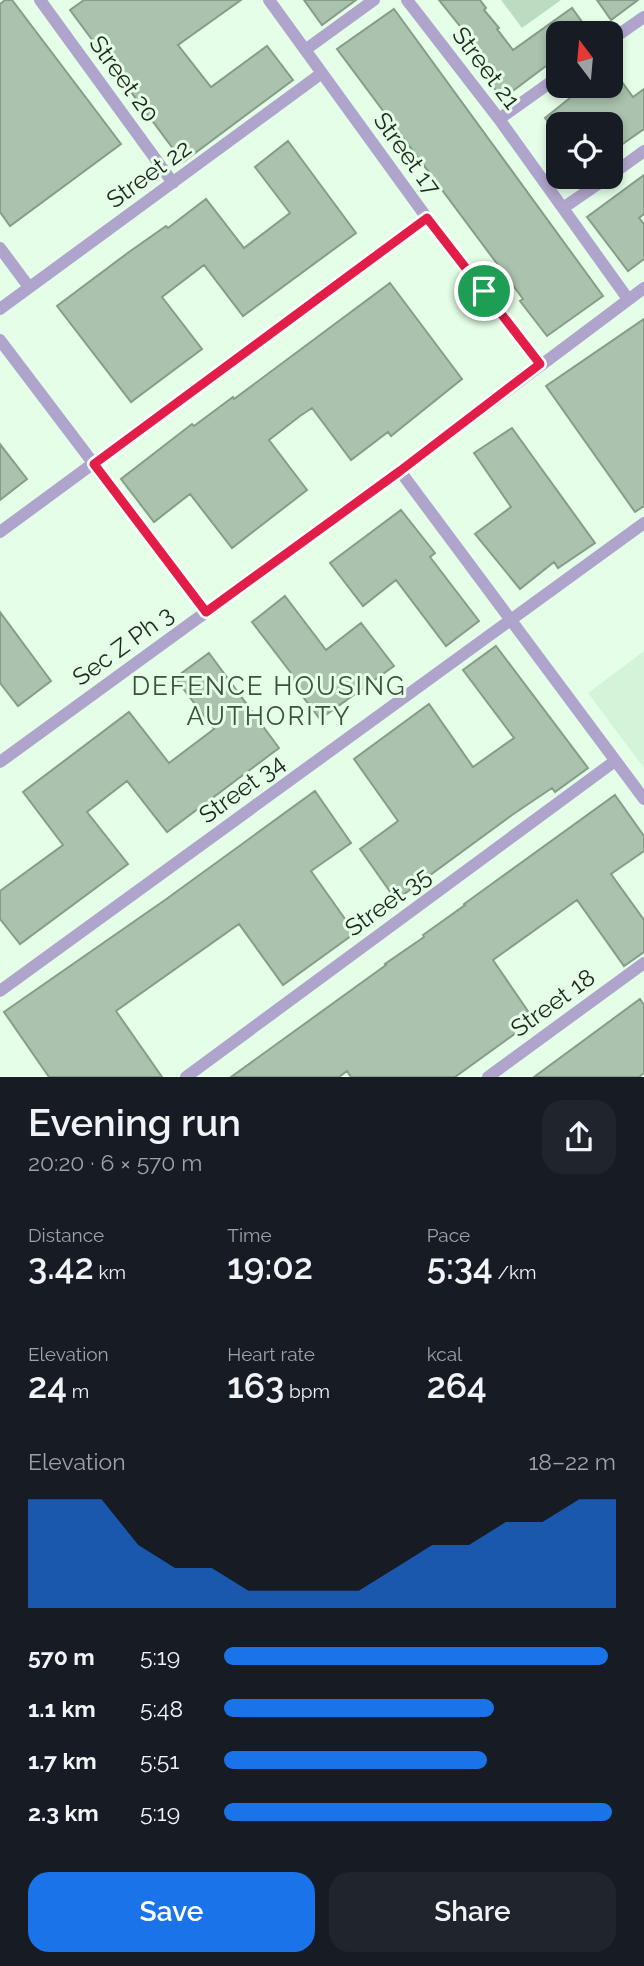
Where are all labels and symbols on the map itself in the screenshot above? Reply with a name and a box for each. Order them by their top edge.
street label: Street 21 [446,21,527,115]
north arrow [546,21,623,98]
street label: Street 20 [83,30,165,128]
street label: Street 17 [368,106,447,201]
street label: Street 22 [101,133,197,214]
pin [454,261,514,321]
street label: Sec Z Ph 3 [67,599,179,692]
district label: DEFENCE HOUSING AUTHORITY [131,671,407,731]
street label: Street 34 [193,748,290,829]
street label: Street 35 [339,861,436,942]
street label: Street 18 [505,962,601,1043]

